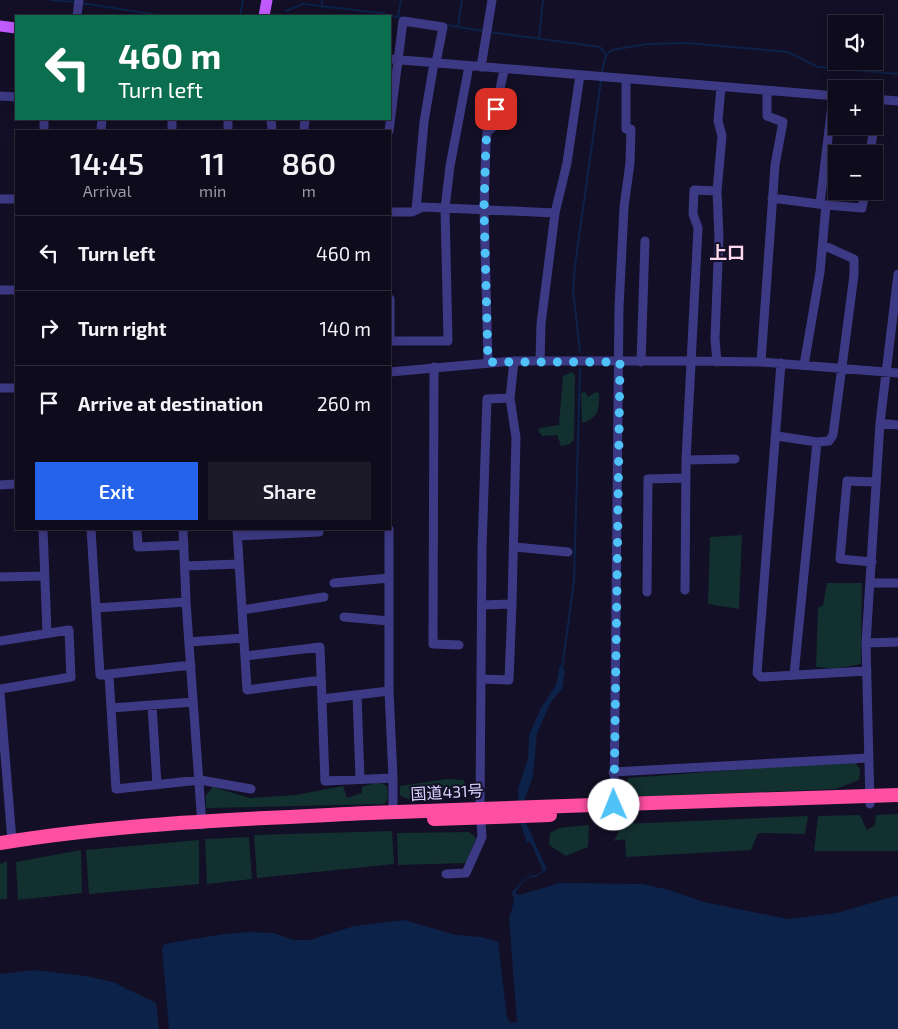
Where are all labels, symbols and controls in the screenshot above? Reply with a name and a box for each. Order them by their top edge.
map controls [828,15,883,200]
button: sound [828,15,883,70]
text: 460 m [118,34,221,76]
icon: left [35,35,100,100]
text: Turn left [118,76,203,102]
button: + [828,80,883,135]
pin [475,88,517,130]
icon: arrive [482,95,510,123]
text: 14:45 [70,145,144,181]
text: 11 [200,145,225,181]
text: 860 [281,145,336,181]
button: − [828,145,883,200]
text: Arrival [83,181,131,200]
text: min [199,181,226,200]
text: m [302,181,316,200]
icon: left [35,239,63,267]
district label: 上口 [709,241,745,263]
text: Turn left [78,242,155,265]
text: 460 m [316,242,371,265]
icon: right [35,314,63,342]
text: Turn right [78,317,166,340]
text: 140 m [319,317,371,340]
icon: arrive [35,389,63,417]
text: Arrive at destination [78,392,263,415]
text: 260 m [317,392,371,415]
button: Exit [35,462,198,520]
button: Share [208,462,371,520]
position arrow [587,778,639,830]
street label: 国道431号 [410,780,484,803]

